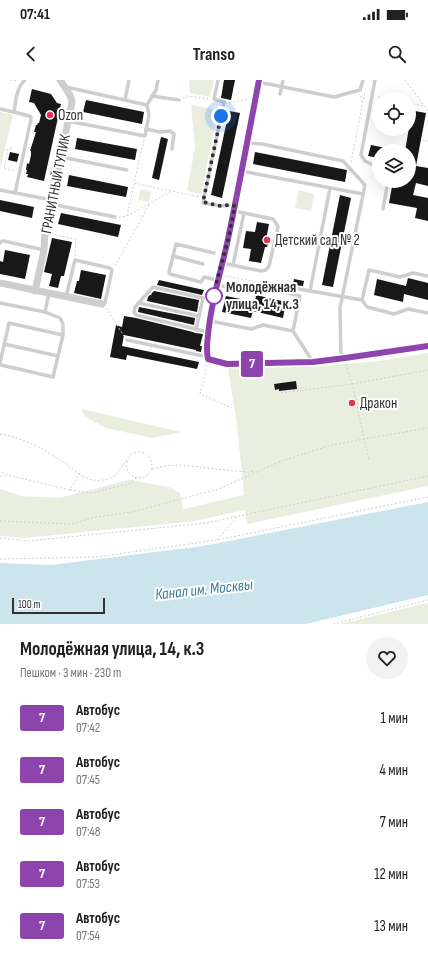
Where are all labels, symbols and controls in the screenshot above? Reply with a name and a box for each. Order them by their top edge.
text: 07:41 [20,5,50,24]
icon: back [20,43,42,65]
icon: search [386,43,408,65]
text: Transo [193,44,235,65]
map controls [372,92,416,188]
button: locate [372,92,416,136]
place label: Ozon [58,106,83,125]
your location [211,106,231,126]
marker: Ozon [45,110,55,120]
street label: ГРАНИТНЫЙ ТУПИК [37,133,75,235]
button: layers [372,144,416,188]
place label: Детский сад № 2 [275,231,360,250]
marker: Детский сад № 2 [262,235,272,245]
place label: Молодёжная улица, 14, к.3 [226,278,299,314]
marker: Молодёжная улица, 14, к.3 [205,287,223,305]
line badge: 7 [239,351,265,377]
text: 7 [249,355,255,372]
place label: Дракон [360,394,397,413]
marker: Дракон [347,398,357,408]
water label: Канал им. Москвы [154,575,254,605]
scale bar [12,596,105,615]
text: 100 m [18,598,40,611]
button: heart [366,637,408,679]
text: Молодёжная улица, 14, к.3 [20,638,204,661]
text: Пешком · 3 мин · 230 m [20,665,121,681]
text: Автобус [76,701,120,720]
text: 7 [39,709,45,726]
text: 1 мин [381,709,408,728]
text: 07:42 [76,720,100,736]
text: Автобус [76,753,120,772]
text: 7 [39,761,45,778]
text: 4 мин [379,761,408,780]
text: 07:45 [76,772,100,788]
text: Автобус [76,805,120,824]
text: 7 [39,813,45,830]
text: 7 мин [380,813,408,832]
text: 07:48 [76,824,101,840]
text: Автобус [76,857,120,876]
text: 7 [39,865,45,882]
text: 12 мин [374,865,408,884]
text: 07:53 [76,876,100,892]
text: Автобус [76,909,120,928]
text: 7 [39,917,45,934]
text: 13 мин [374,917,408,936]
text: 07:54 [76,928,100,944]

